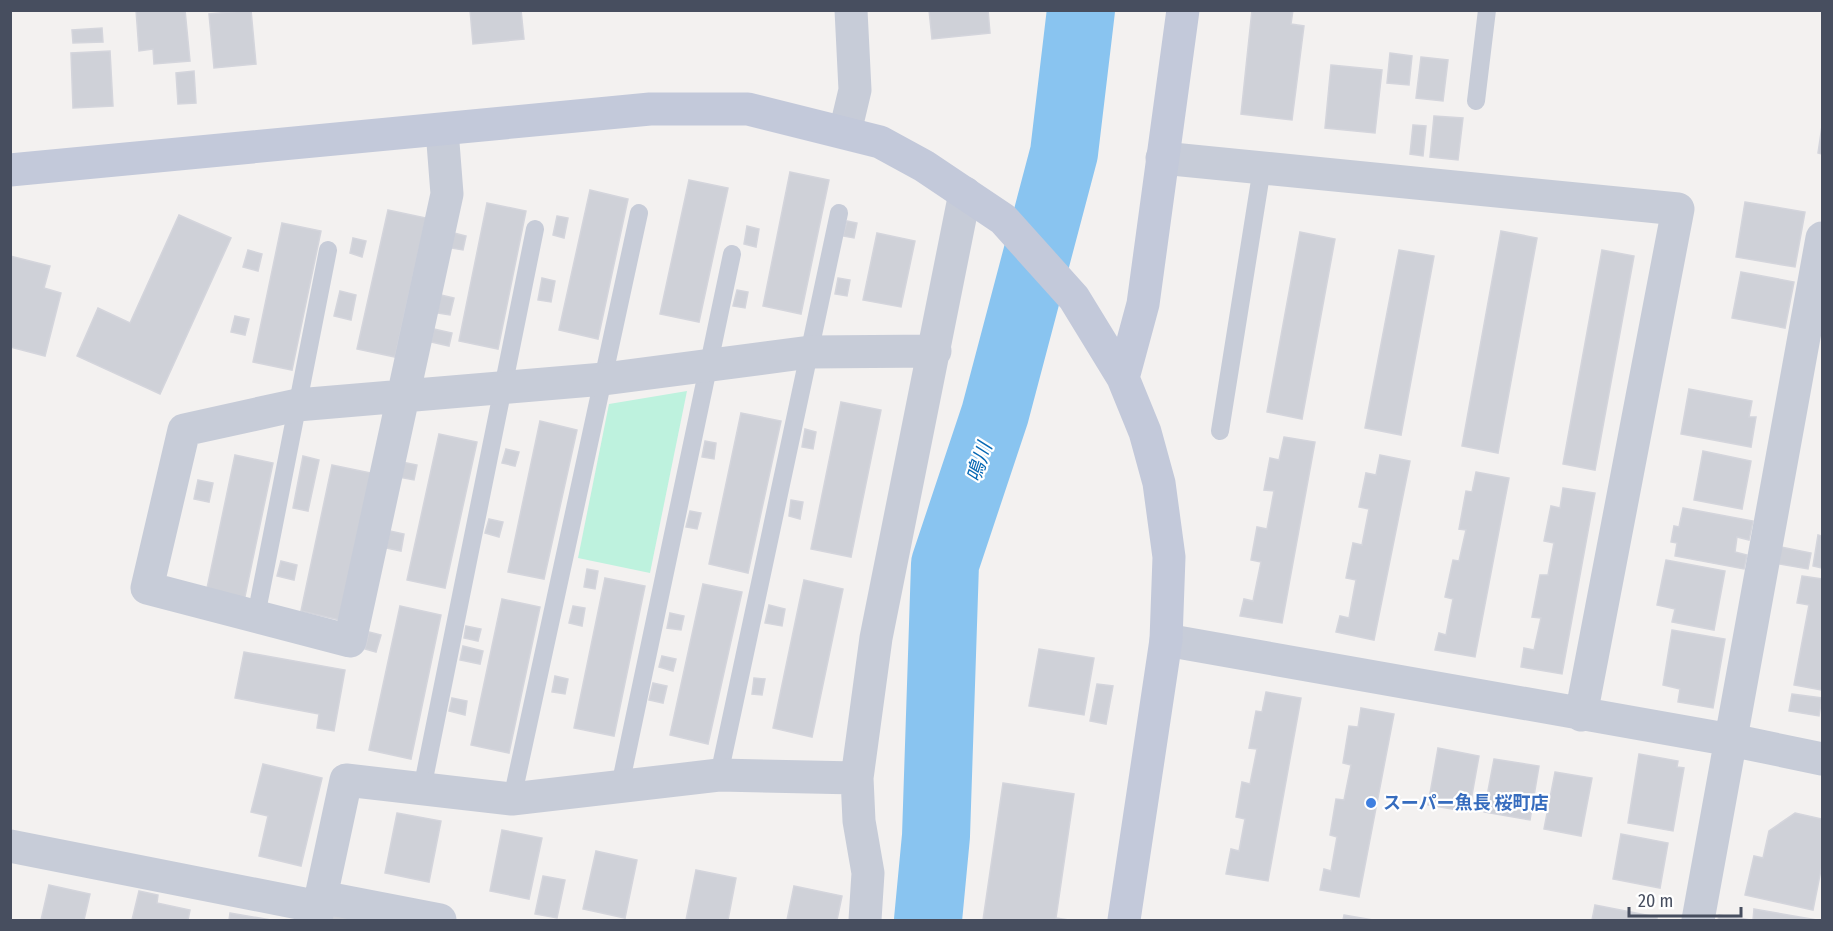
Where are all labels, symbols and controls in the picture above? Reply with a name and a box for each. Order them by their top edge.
water label: 鳴川 [961,437,997,485]
place label: スーパー魚長 桜町店 [1383,792,1549,814]
marker: スーパー魚長 桜町店 [1364,796,1378,810]
scale bar [1629,880,1742,918]
text: 20 m [1638,890,1673,912]

